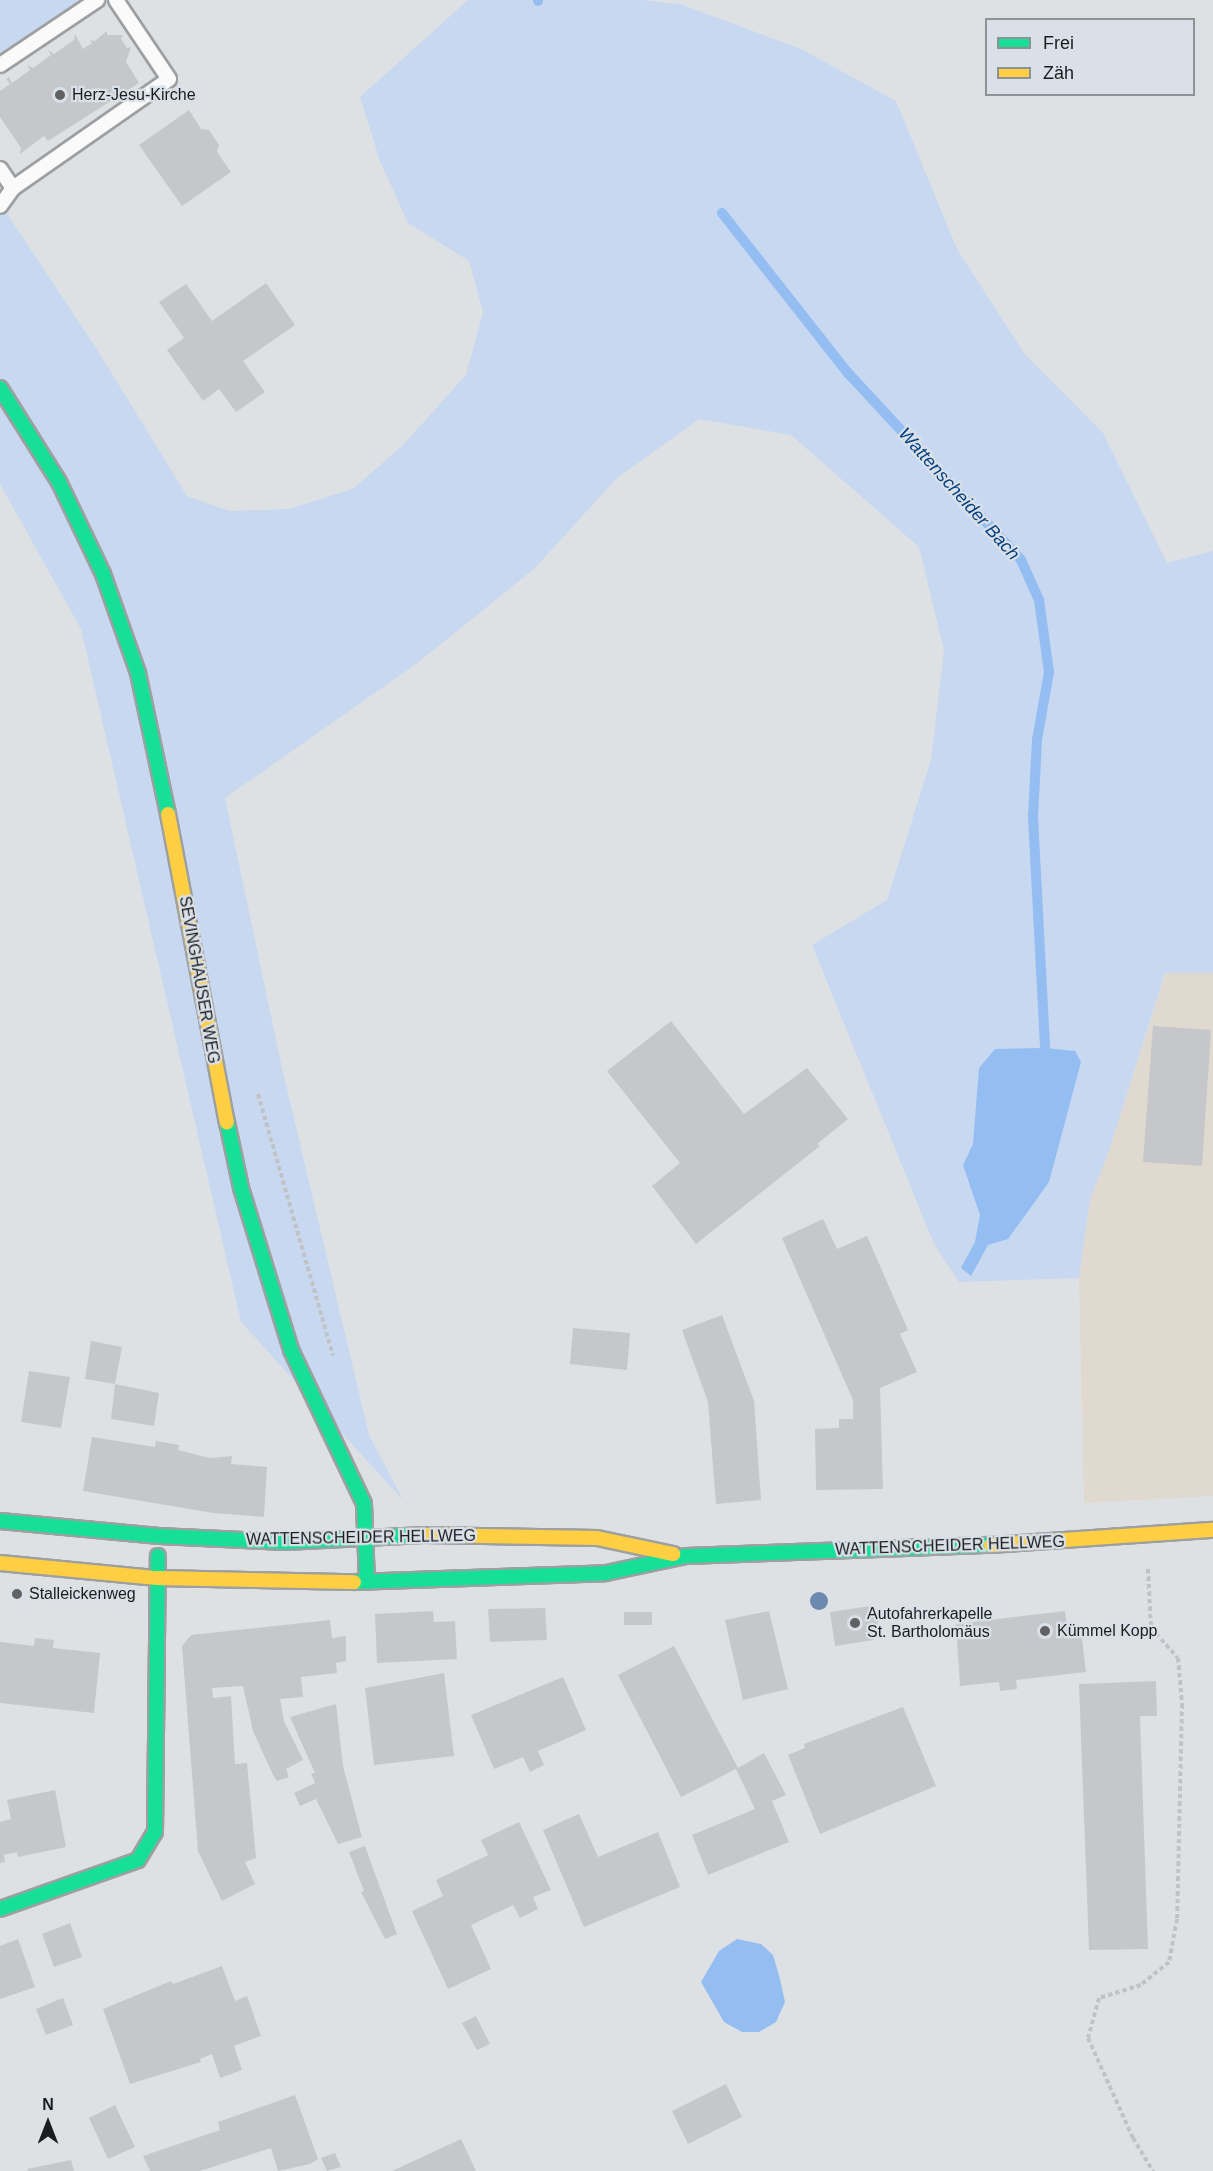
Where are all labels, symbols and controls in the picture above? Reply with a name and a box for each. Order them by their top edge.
legend [985,18,1195,96]
text: Frei [1043,33,1074,53]
text: Zäh [1043,63,1074,83]
place label: Herz-Jesu-Kirche [72,85,196,105]
marker: Herz-Jesu-Kirche [53,88,67,102]
water label: Wattenscheider Bach [894,423,1024,565]
street label: SEVINGHAUSER WEG [175,895,223,1065]
street label: WATTENSCHEIDER HELLWEG [246,1526,476,1550]
street label: WATTENSCHEIDER HELLWEG [835,1532,1065,1560]
place label: Stalleickenweg [29,1584,136,1604]
marker: Stalleickenweg [10,1587,24,1601]
place label: Autofahrerkapelle St. Bartholomäus [867,1604,992,1642]
marker: Autofahrerkapelle St. Bartholomäus [848,1616,862,1630]
place label: Kümmel Kopp [1057,1621,1157,1641]
marker: Kümmel Kopp [1038,1624,1052,1638]
north arrow [18,2093,78,2153]
text: N [42,2096,54,2113]

